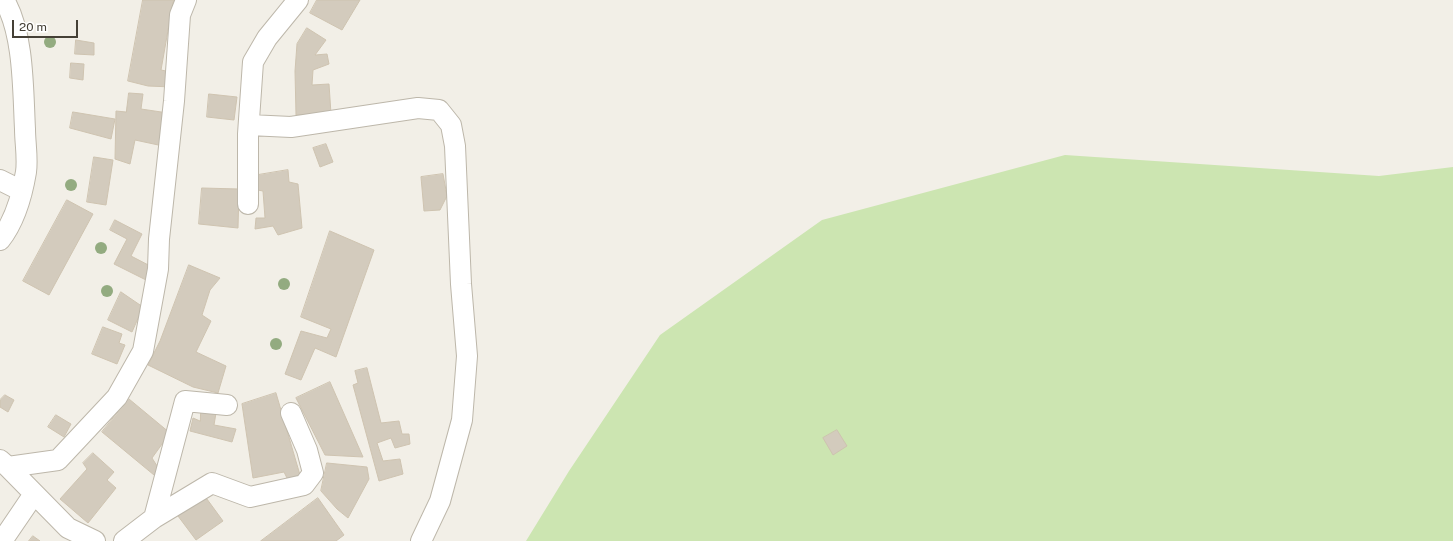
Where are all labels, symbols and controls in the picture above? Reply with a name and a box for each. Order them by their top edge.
scale bar [14,12,80,38]
text: 20 m [19,20,47,34]

